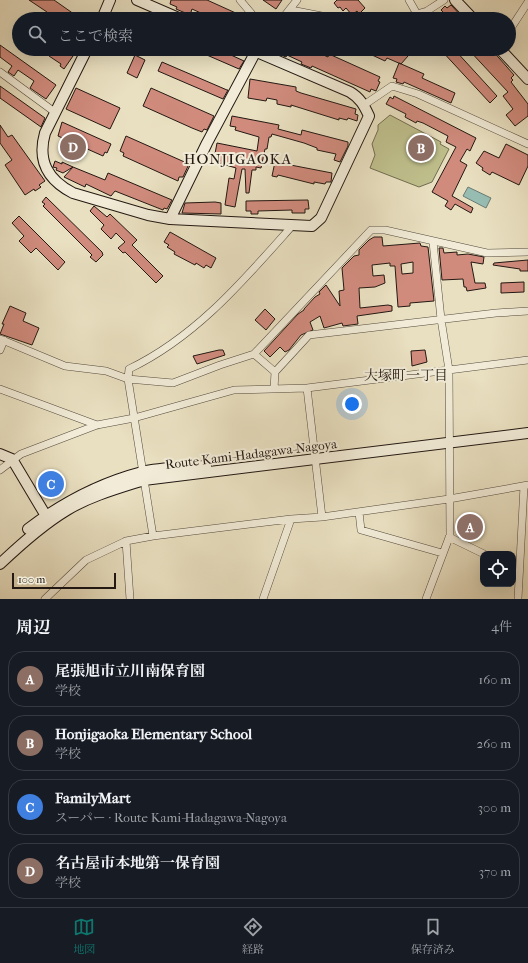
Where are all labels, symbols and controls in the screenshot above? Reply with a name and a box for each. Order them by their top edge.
search box [12,12,516,56]
icon: search [26,23,48,45]
text: ここで検索 [58,27,133,45]
pin: D [60,132,86,162]
pin: B [408,133,434,163]
district label: HONJIGAOKA [184,150,292,168]
district label: 大塚町一丁目 [364,367,448,384]
your location [342,394,362,414]
street label: Route Kami-Hadagawa-Nagoya [164,436,339,472]
pin: C [38,469,64,499]
pin: A [457,512,483,542]
map controls [480,551,516,587]
button: locate [480,551,516,587]
scale bar [12,571,116,590]
text: 100 m [18,573,46,586]
text: 周辺 [16,617,50,637]
text: 4件 [491,619,512,634]
text: 尾張旭市立川南保育園 [55,662,205,680]
text: A [26,672,34,687]
text: 160 m [479,672,511,687]
text: 学校 [55,683,81,698]
text: Honjigaoka Elementary School [55,725,252,743]
text: B [26,736,34,751]
text: 260 m [477,736,511,751]
text: 学校 [55,746,81,761]
text: FamilyMart [55,789,131,807]
text: C [26,800,34,815]
text: 300 m [478,800,511,815]
text: スーパー · Route Kami-Hadagawa-Nagoya [55,810,287,825]
text: 名古屋市本地第一保育園 [55,854,220,872]
text: D [25,864,35,879]
text: 370 m [479,864,511,879]
text: 学校 [55,875,81,890]
tab: 地図 [73,916,95,956]
tab: 経路 [242,916,264,956]
tab: 保存済み [411,916,455,956]

